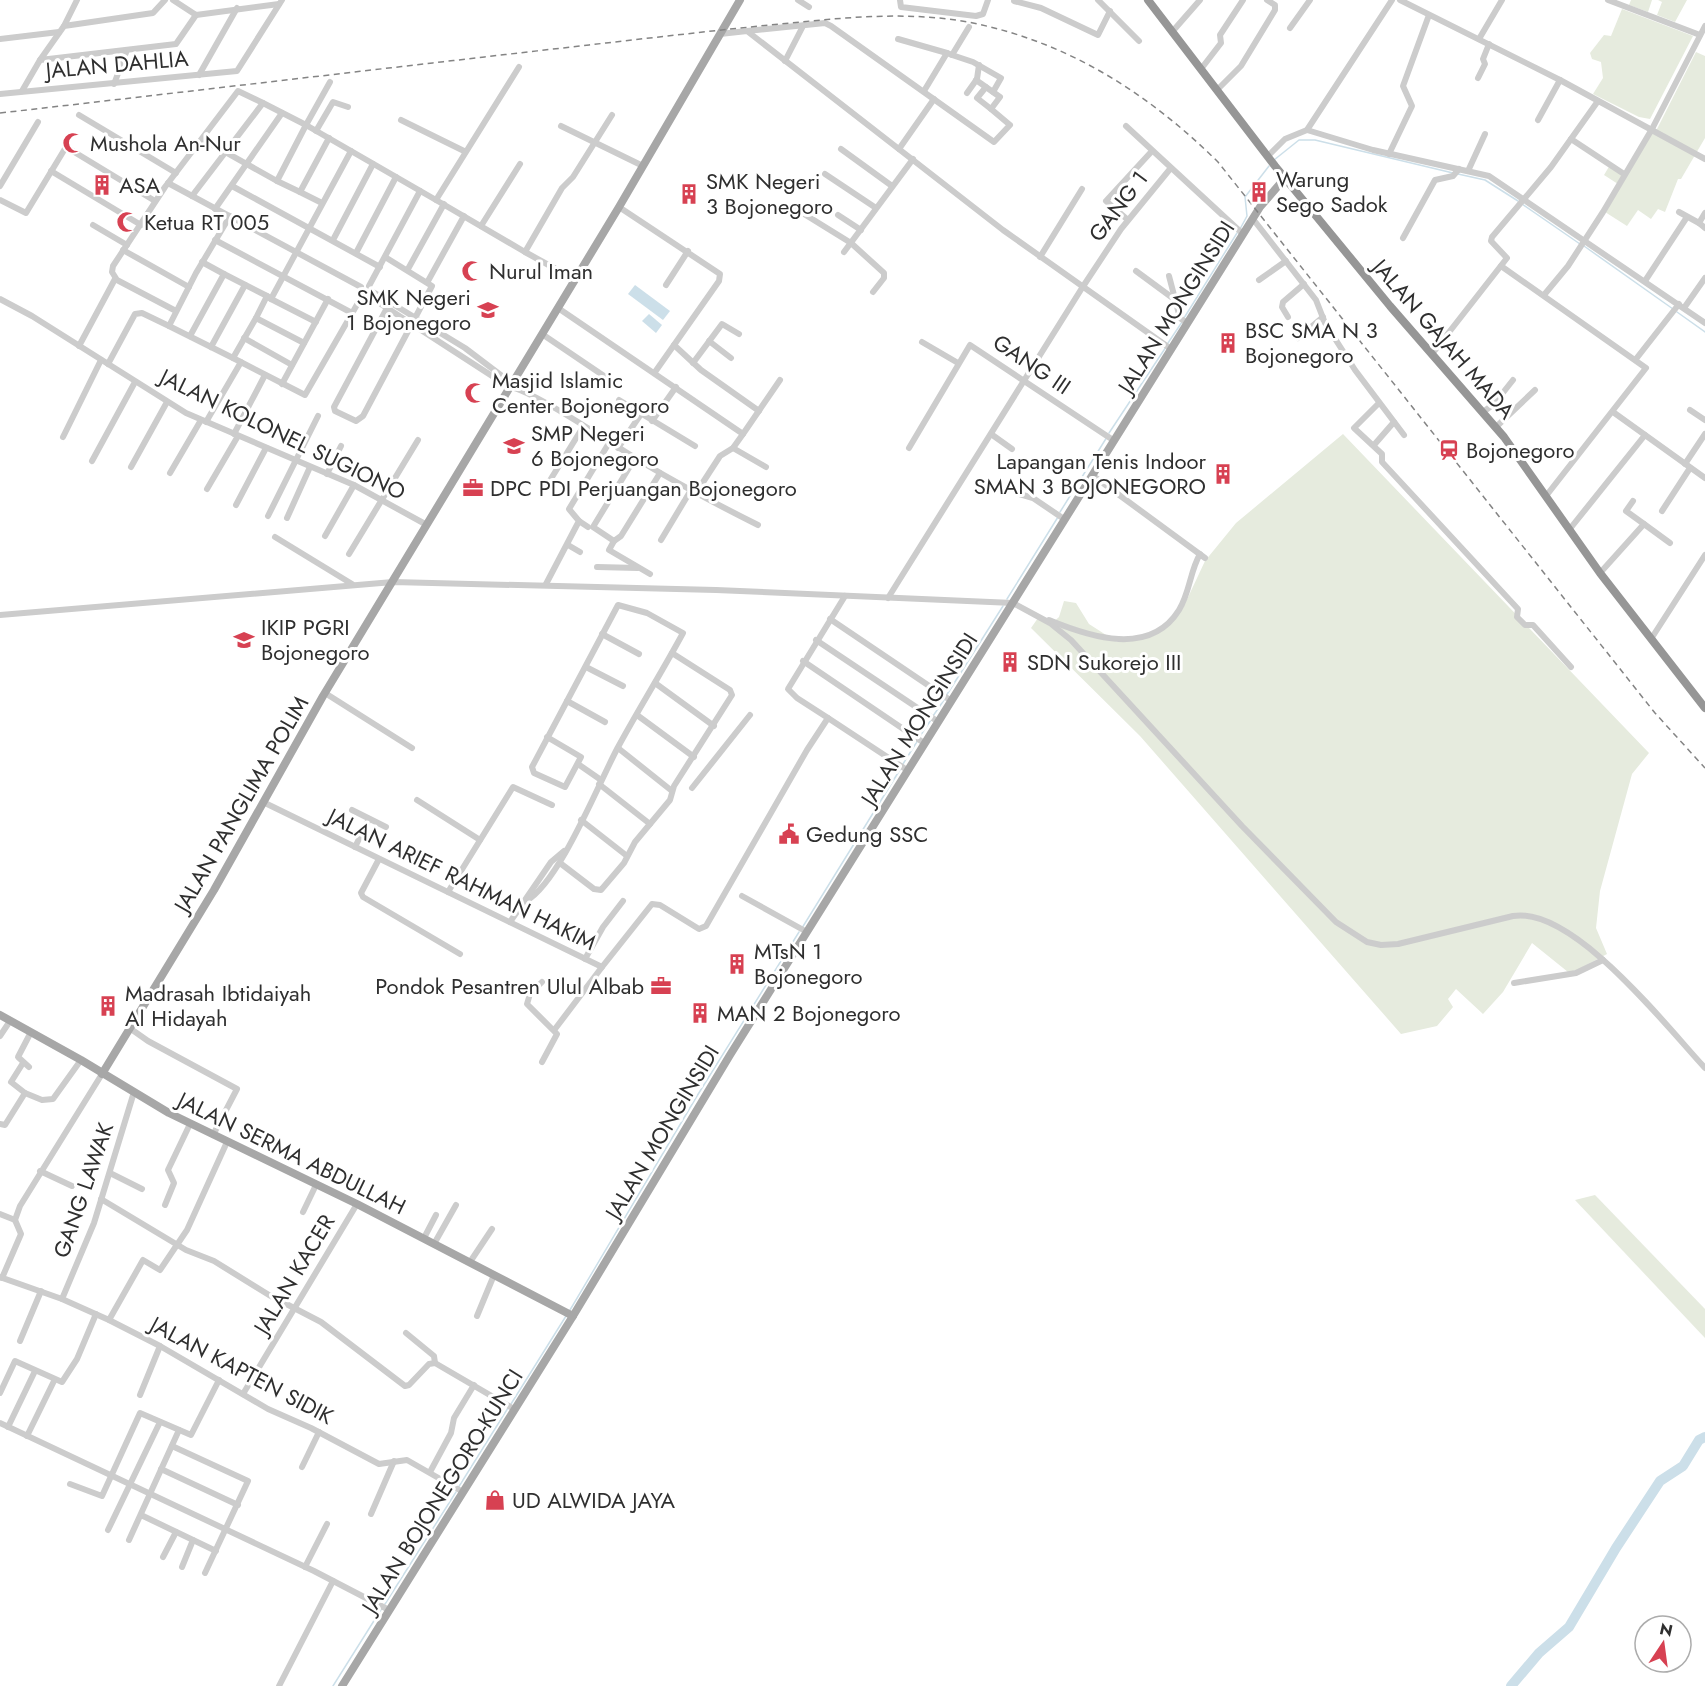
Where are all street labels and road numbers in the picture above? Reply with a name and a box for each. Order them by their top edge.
street label: JALAN DAHLIA [41,42,190,86]
street label: GANG 1 [1081,164,1155,248]
street label: JALAN MONGINSIDI [1108,215,1242,402]
street label: JALAN GAJAH MADA [1363,250,1523,426]
street label: GANG III [987,326,1077,402]
street label: JALAN KOLONEL SUGIONO [152,359,411,507]
street label: JALAN MONGINSIDI [851,627,985,814]
street label: JALAN PANGLIMA POLIM [165,690,316,920]
street label: JALAN ARIEF RAHMAN HAKIM [320,799,602,958]
street label: JALAN MONGINSIDI [596,1039,727,1228]
street label: JALAN SERMA ABDULLAH [170,1082,411,1222]
street label: GANG LAWAK [45,1118,121,1262]
street label: JALAN KACER [244,1208,343,1342]
street label: JALAN KAPTEN SIDIK [142,1307,340,1432]
street label: JALAN BOJONEGORO-KUNCI [352,1363,530,1622]

